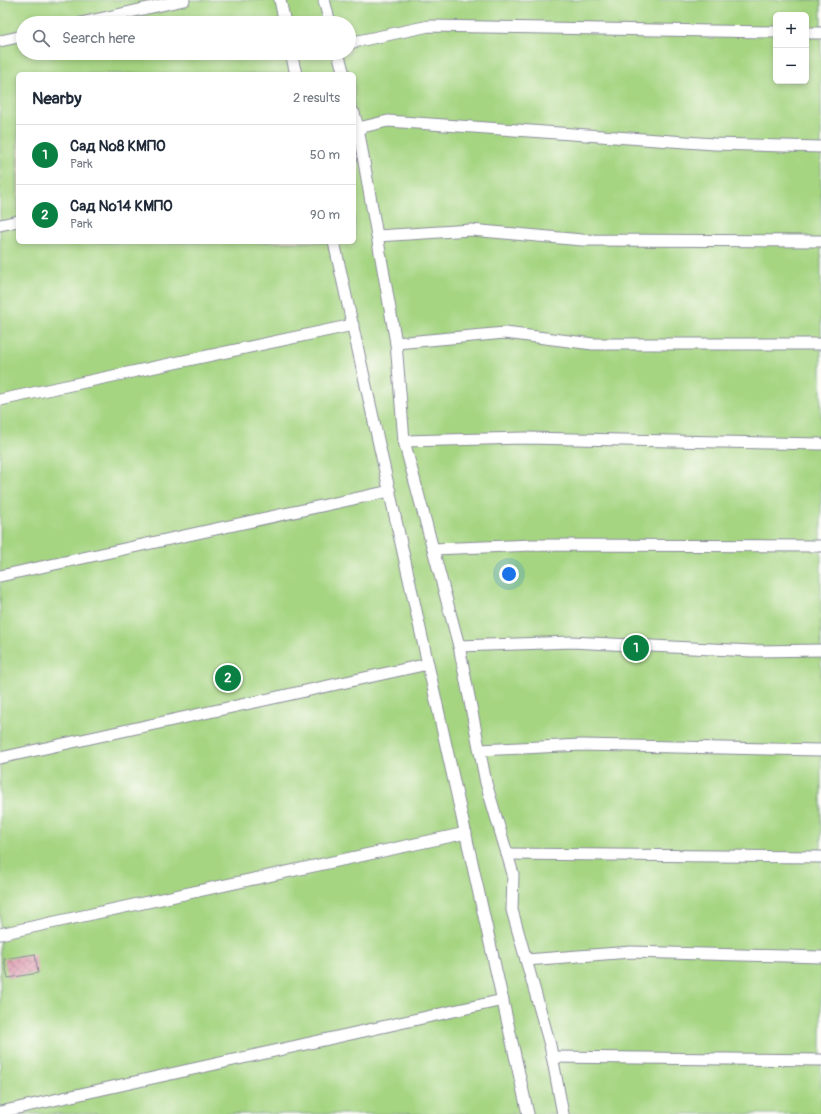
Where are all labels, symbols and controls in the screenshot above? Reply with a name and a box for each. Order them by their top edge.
map controls [773,12,809,84]
button: + [773,12,809,48]
search box [16,16,356,60]
icon: search [30,27,52,49]
text: Search here [62,29,135,48]
button: − [773,48,809,84]
text: Nearby [32,88,81,109]
text: 2 results [293,90,340,106]
text: Сад №8 КМПО [70,137,165,156]
text: 1 [42,147,48,163]
text: 50 m [310,147,340,163]
text: Park [70,156,93,172]
text: Сад №14 КМПО [70,197,172,216]
text: 2 [41,207,49,223]
text: 90 m [310,207,340,223]
text: Park [70,216,93,232]
your location [499,564,519,584]
pin: 1 [623,633,649,663]
pin: 2 [215,663,241,693]

